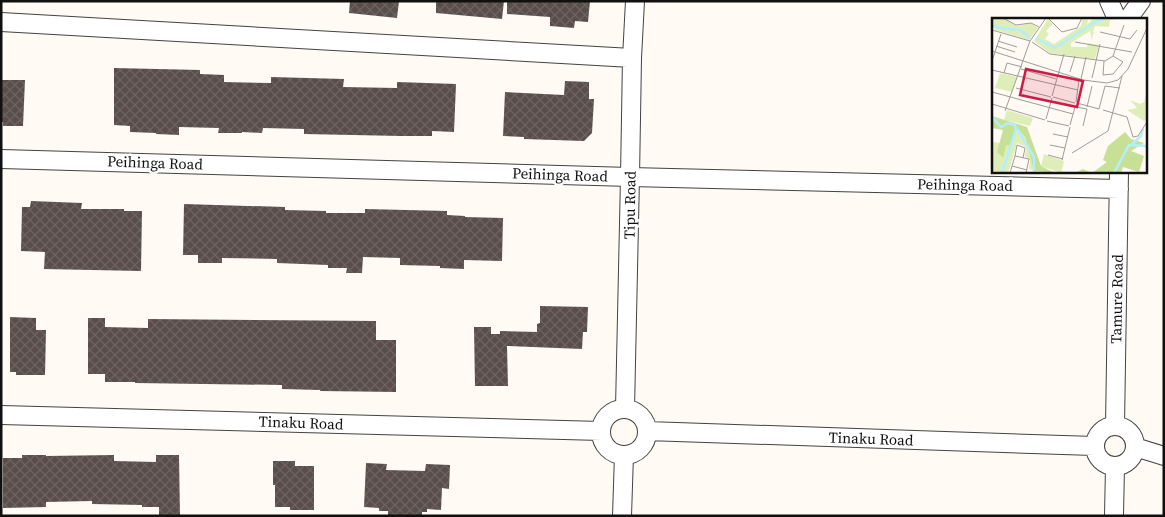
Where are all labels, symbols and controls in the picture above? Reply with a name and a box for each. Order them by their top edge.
inset map [992,18,1148,172]
street label: Peihinga Road [107,150,204,175]
street label: Peihinga Road [512,162,609,187]
street label: Tipu Road [618,170,641,239]
street label: Peihinga Road [917,173,1014,196]
street label: Tamure Road [1105,254,1128,344]
street label: Tinaku Road [258,411,344,434]
street label: Tinaku Road [828,427,914,450]

